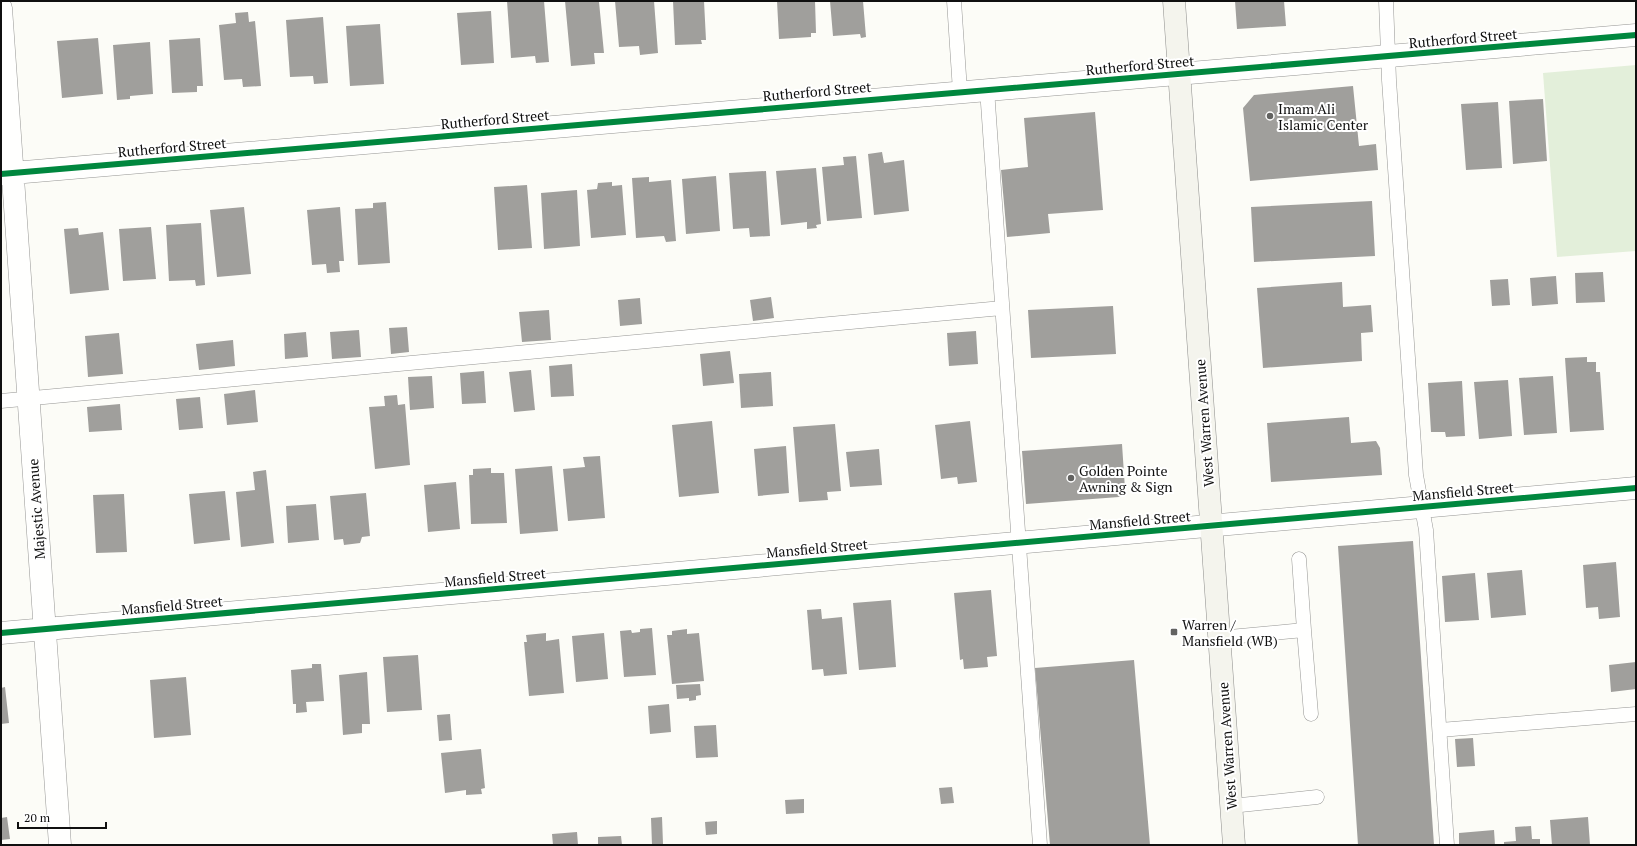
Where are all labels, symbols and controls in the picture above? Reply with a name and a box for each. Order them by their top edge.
street label: Rutherford Street [1408,24,1519,52]
street label: Rutherford Street [1085,51,1196,79]
street label: Rutherford Street [762,77,873,105]
place label: Imam Ali Islamic Center [1278,99,1369,134]
street label: Rutherford Street [440,105,551,133]
marker: Imam Ali Islamic Center [1265,111,1275,121]
street label: Rutherford Street [117,133,228,161]
street label: West Warren Avenue [1190,358,1218,488]
street label: Majestic Avenue [23,458,49,560]
place label: Golden Pointe Awning & Sign [1079,461,1173,496]
marker: Golden Pointe Awning & Sign [1066,473,1076,483]
street label: Mansfield Street [1411,477,1515,505]
street label: Mansfield Street [1088,506,1192,534]
street label: Mansfield Street [765,534,869,562]
street label: Mansfield Street [443,563,547,591]
street label: Mansfield Street [120,591,224,619]
place label: Warren / Mansfield (WB) [1182,615,1278,650]
marker: Warren / Mansfield (WB) [1169,627,1179,637]
street label: West Warren Avenue [1213,681,1241,811]
scale bar [18,804,106,830]
text: 20 m [24,810,51,825]

